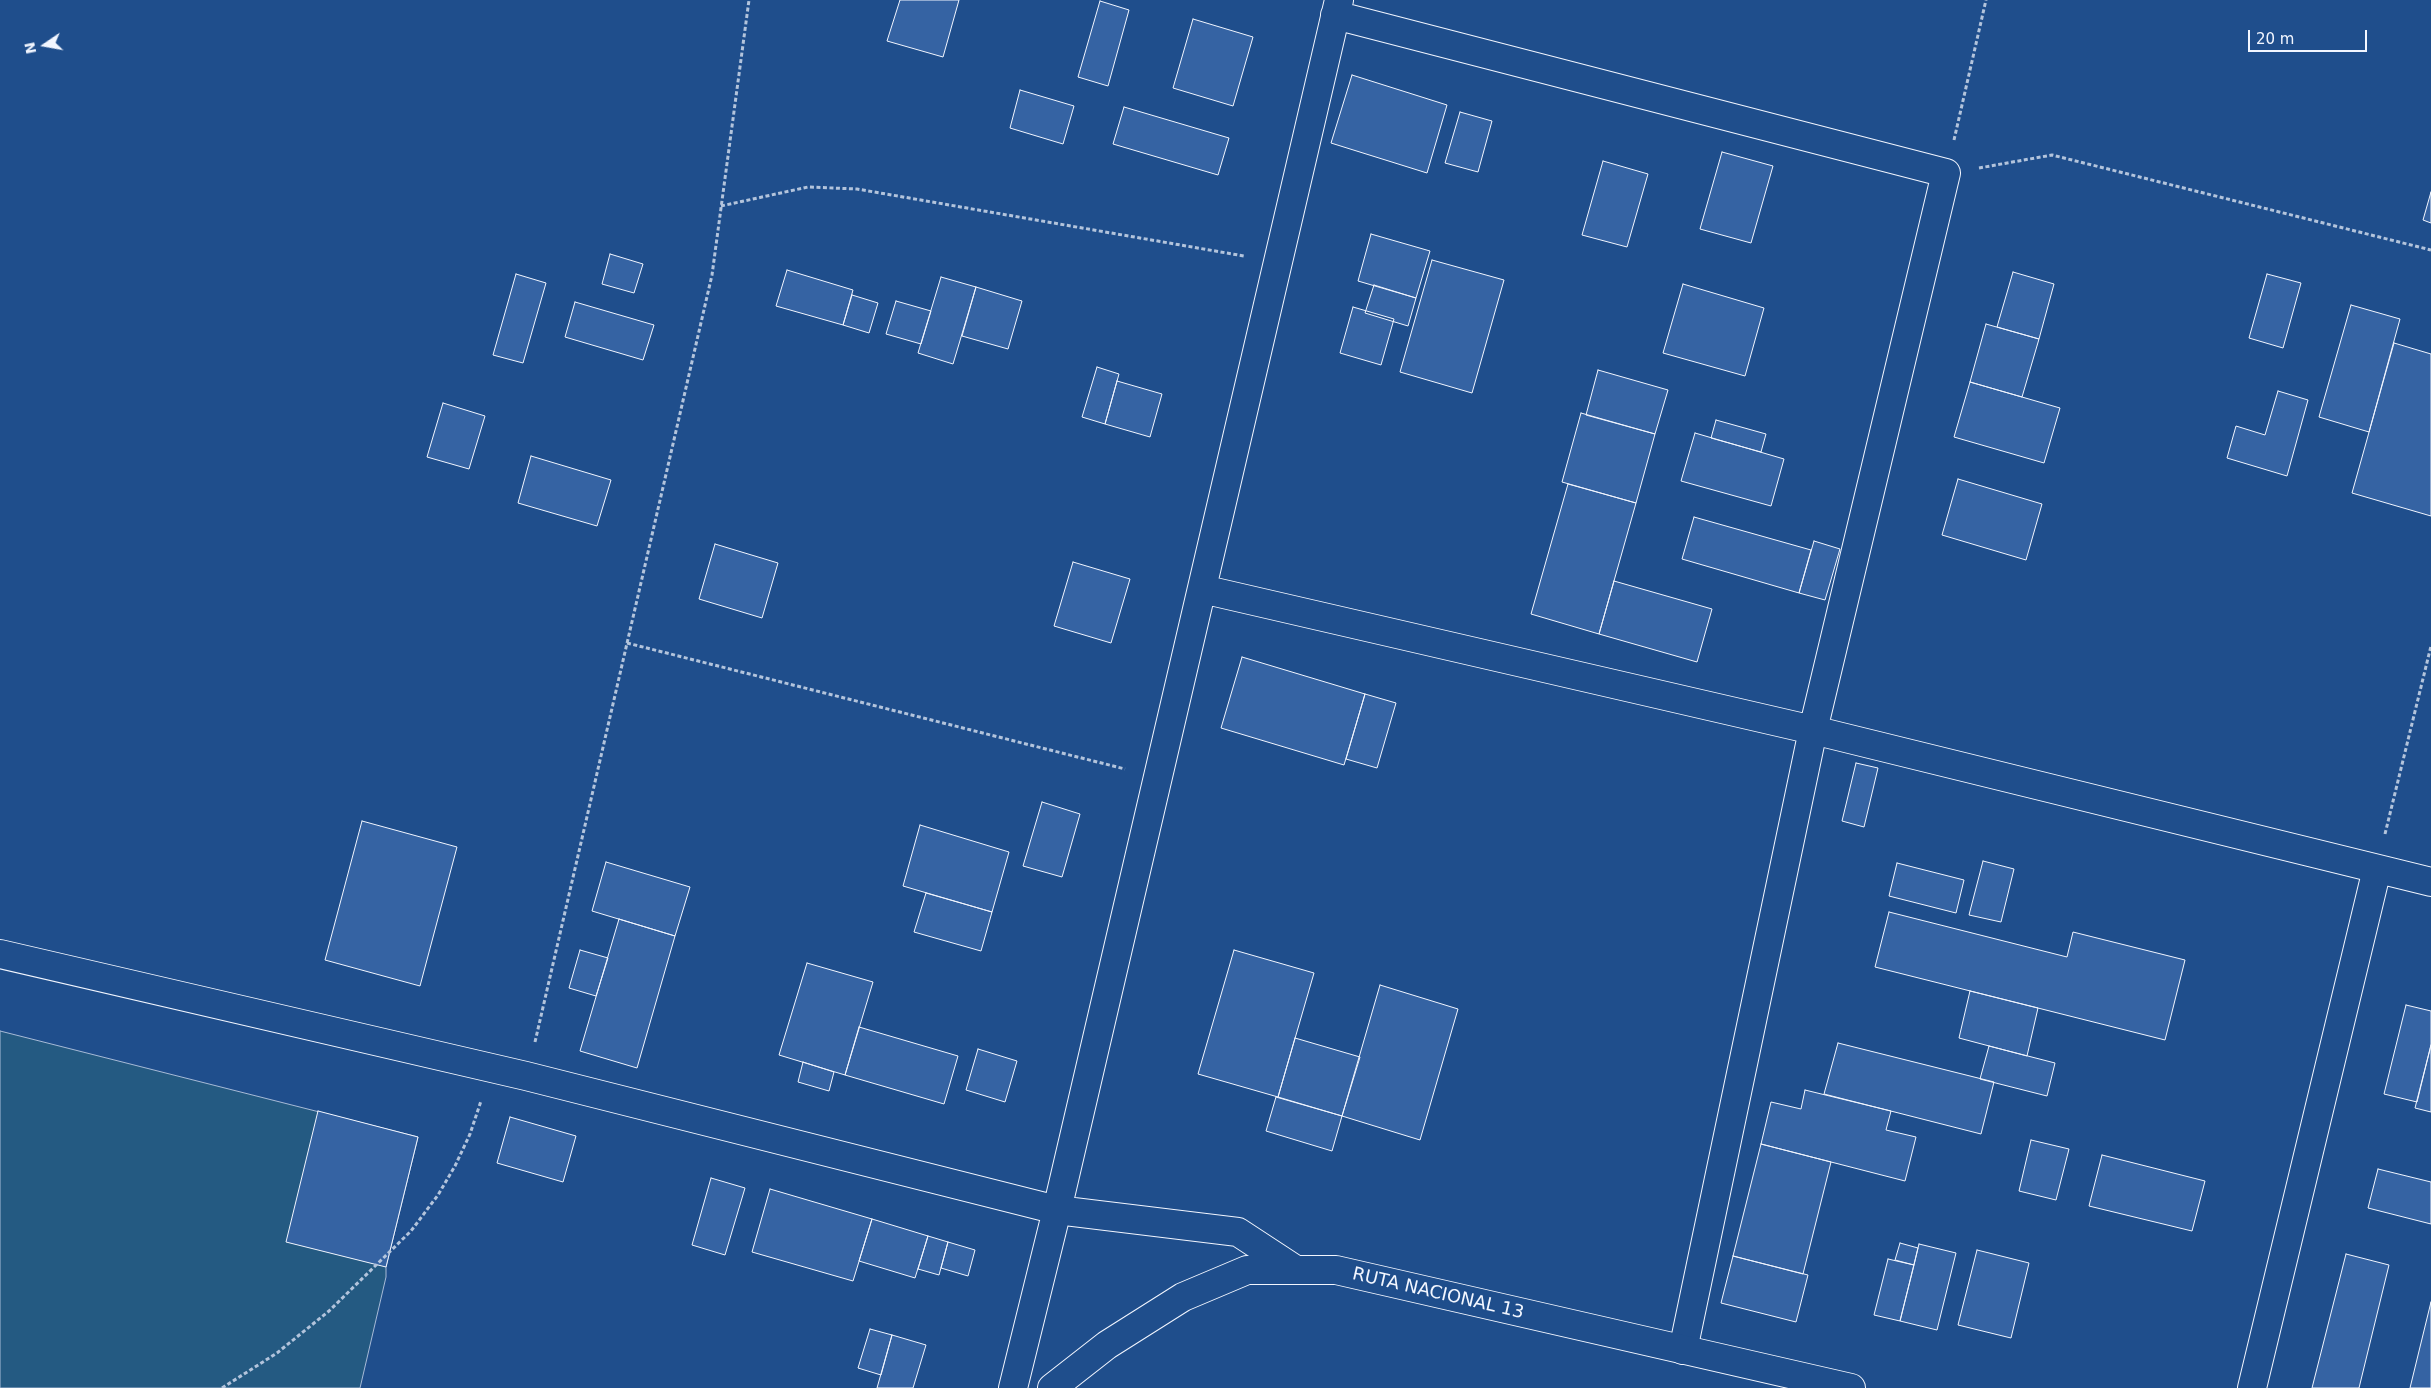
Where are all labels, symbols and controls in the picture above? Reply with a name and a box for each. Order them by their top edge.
north arrow [20,20,70,70]
scale bar [2251,20,2370,52]
text: 20 m [2256,30,2294,48]
text: N [21,41,39,56]
street label: RUTA NACIONAL 13 [1350,1264,1526,1324]

